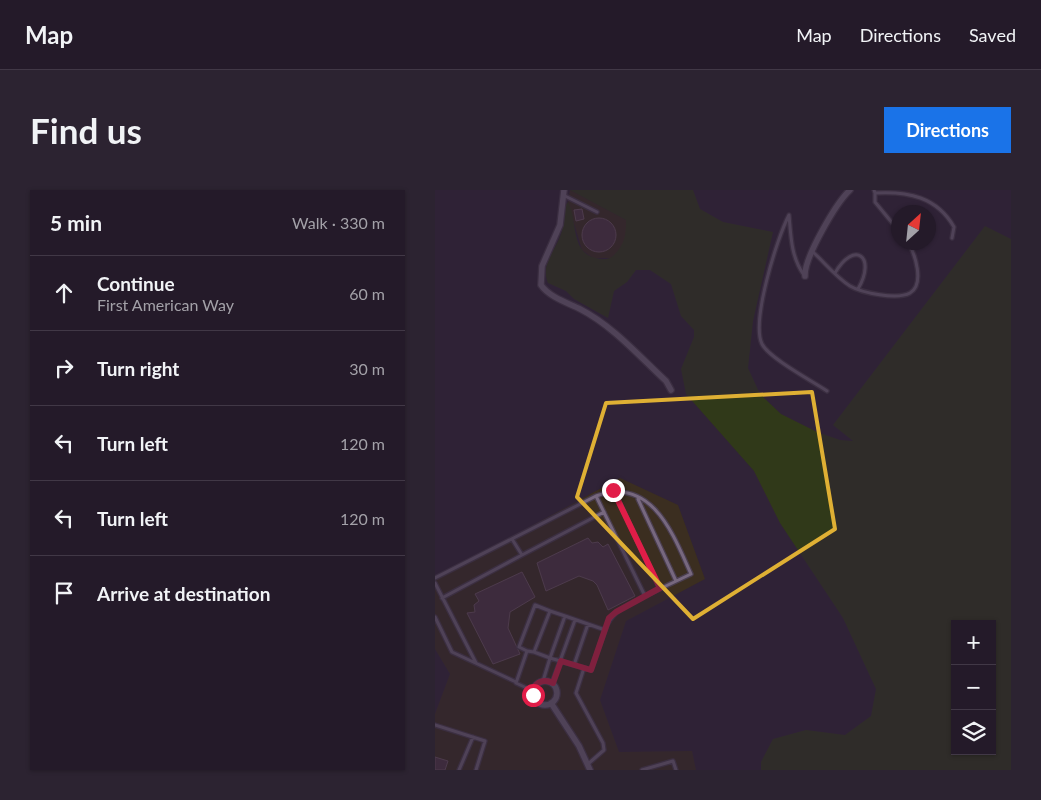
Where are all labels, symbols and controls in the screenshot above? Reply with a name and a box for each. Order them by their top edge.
text: Map [25,20,73,49]
text: Map [796,24,832,46]
text: Directions [860,24,941,46]
text: Saved [969,24,1016,46]
button: Directions [884,107,1011,153]
text: Find us [30,109,142,151]
north arrow [891,205,936,250]
text: 5 min [50,210,102,235]
text: Walk · 330 m [292,213,385,232]
text: Continue [97,272,175,295]
icon: ahead [50,279,78,307]
text: 60 m [349,284,385,303]
text: First American Way [97,295,234,314]
icon: right [50,354,78,382]
text: Turn right [97,357,179,380]
text: 30 m [349,359,385,378]
icon: left [50,429,78,457]
text: Turn left [97,432,168,455]
text: 120 m [340,434,385,453]
route end [602,479,625,502]
icon: left [50,504,78,532]
text: Turn left [97,507,168,530]
text: 120 m [340,509,385,528]
icon: arrive [50,579,78,607]
text: Arrive at destination [97,582,270,605]
map controls [951,620,996,755]
button: + [951,620,996,665]
button: − [951,665,996,710]
route start [522,684,545,707]
button: layers [951,710,996,755]

